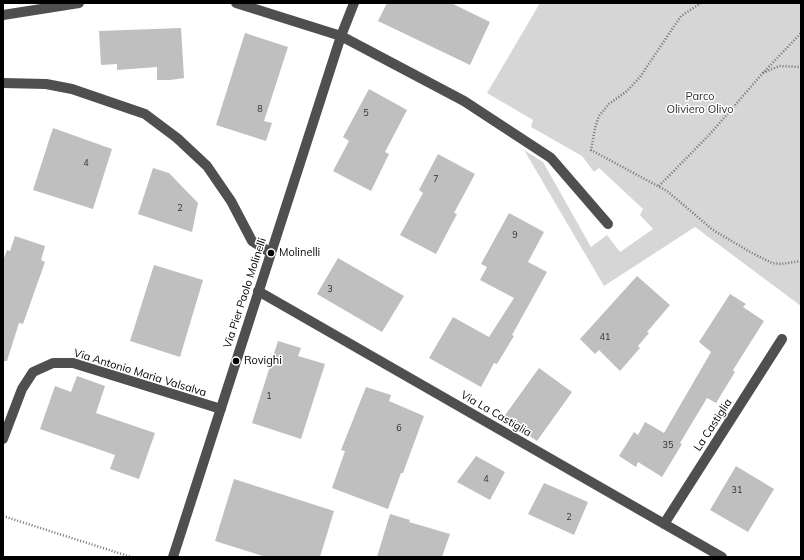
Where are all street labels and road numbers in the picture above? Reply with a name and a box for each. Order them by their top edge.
street label: Via Pier Paolo Molinelli [221,236,269,350]
street label: Via Antonio Maria Valsalva [72,347,208,399]
street label: Via La Castiglia [458,388,534,440]
street label: La Castiglia [691,396,735,454]

